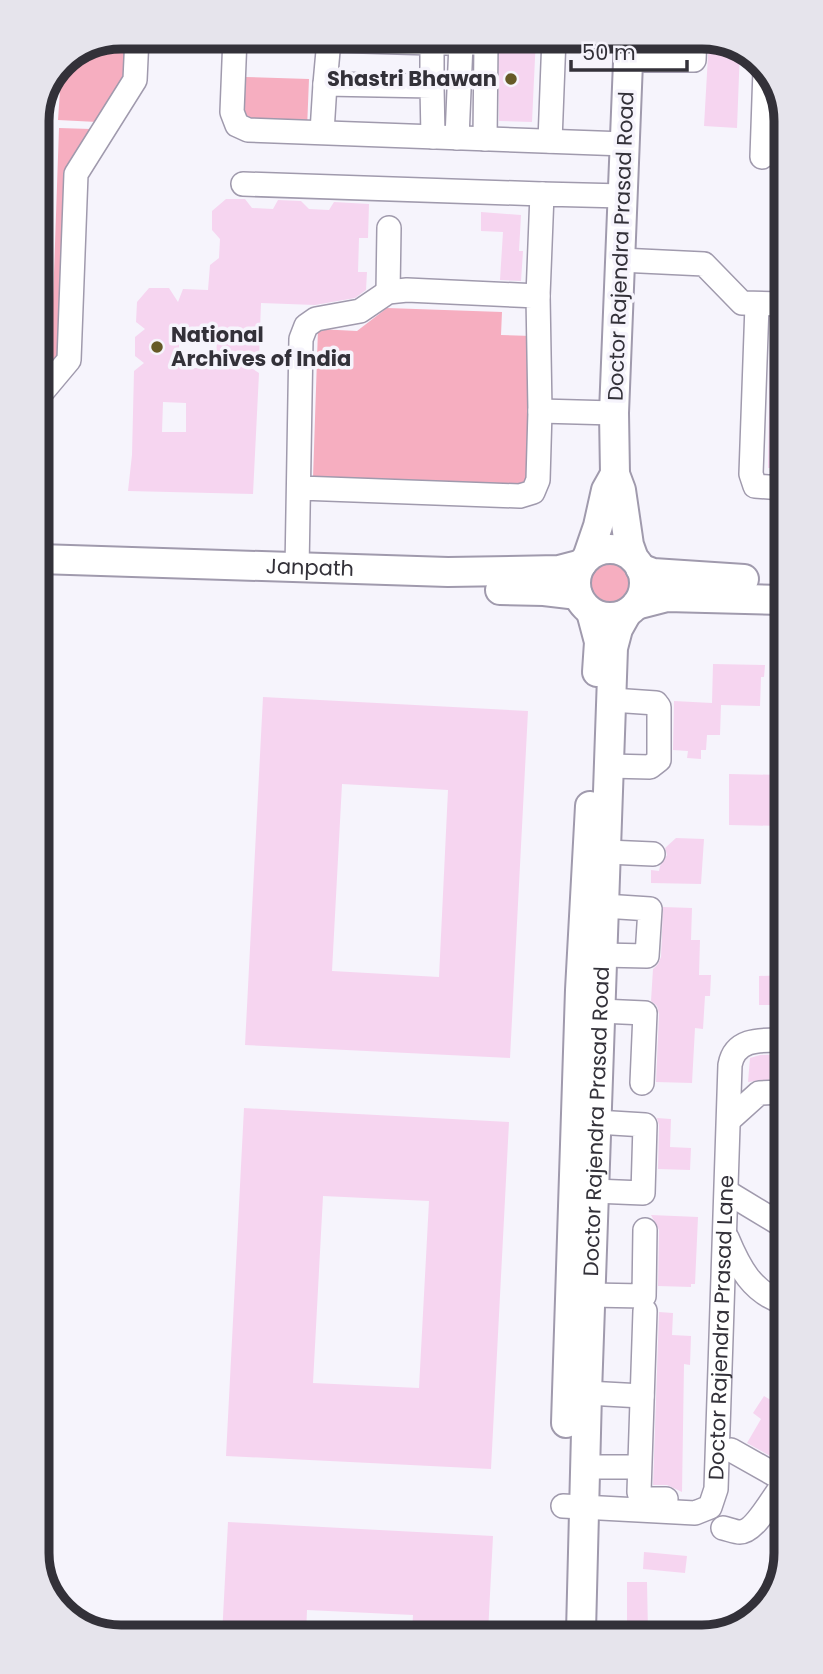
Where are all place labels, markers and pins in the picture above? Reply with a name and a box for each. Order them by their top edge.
place label: Shastri Bhawan [327,64,497,93]
marker: Shastri Bhawan [503,71,519,87]
place label: National Archives of India [171,320,351,373]
marker: National Archives of India [149,339,165,355]

